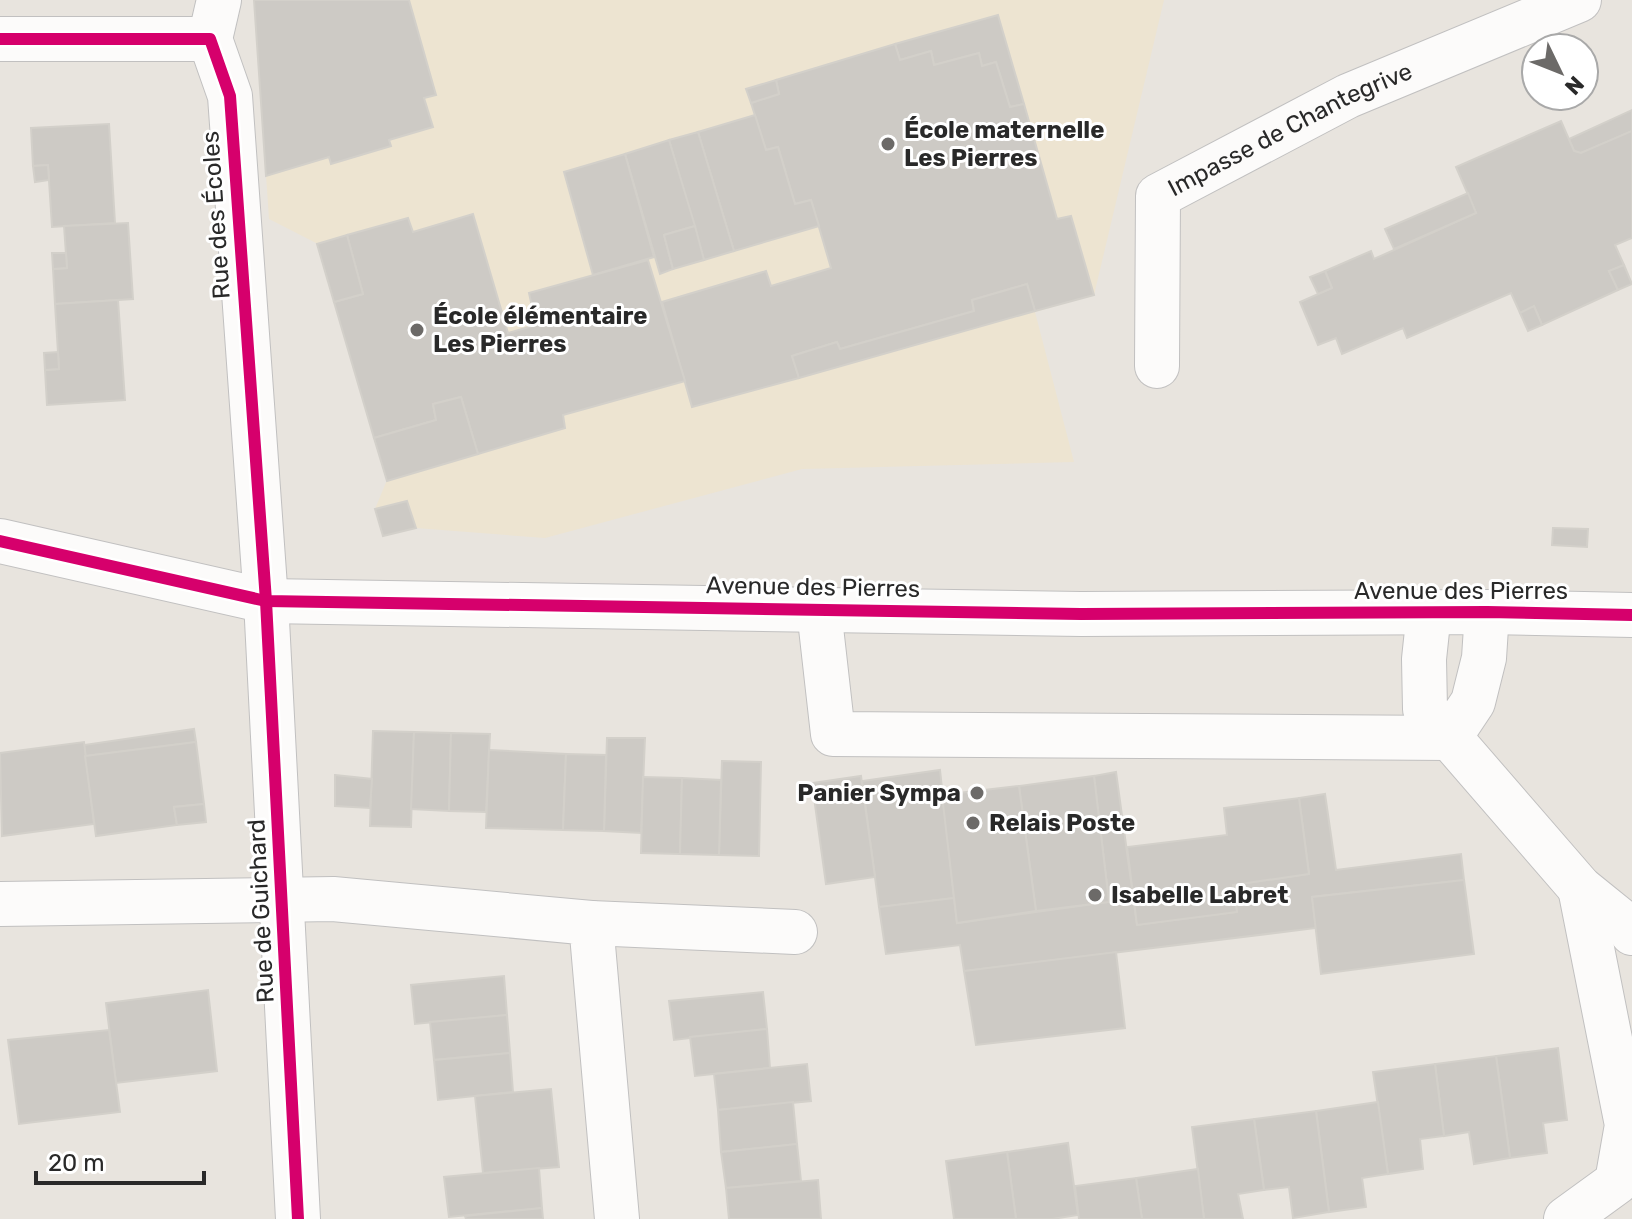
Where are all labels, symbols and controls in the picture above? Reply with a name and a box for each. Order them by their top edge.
north arrow [1520,32,1600,112]
street label: Impasse de Chantegrive [1163,57,1416,202]
text: N [1559,70,1590,100]
place label: École maternelle Les Pierres [904,116,1104,172]
street label: Rue des Écoles [196,130,236,300]
marker: École maternelle Les Pierres [879,135,897,153]
place label: École élémentaire Les Pierres [433,302,648,358]
marker: École élémentaire Les Pierres [408,321,426,339]
street label: Avenue des Pierres [706,571,920,603]
street label: Avenue des Pierres [1354,577,1568,605]
place label: Panier Sympa [797,779,961,807]
marker: Panier Sympa [968,784,986,802]
place label: Relais Poste [989,809,1135,837]
marker: Relais Poste [964,814,982,832]
street label: Rue de Guichard [242,818,280,1004]
place label: Isabelle Labret [1111,881,1289,909]
marker: Isabelle Labret [1086,886,1104,904]
scale bar [36,1135,204,1185]
text: 20 m [48,1149,105,1177]

